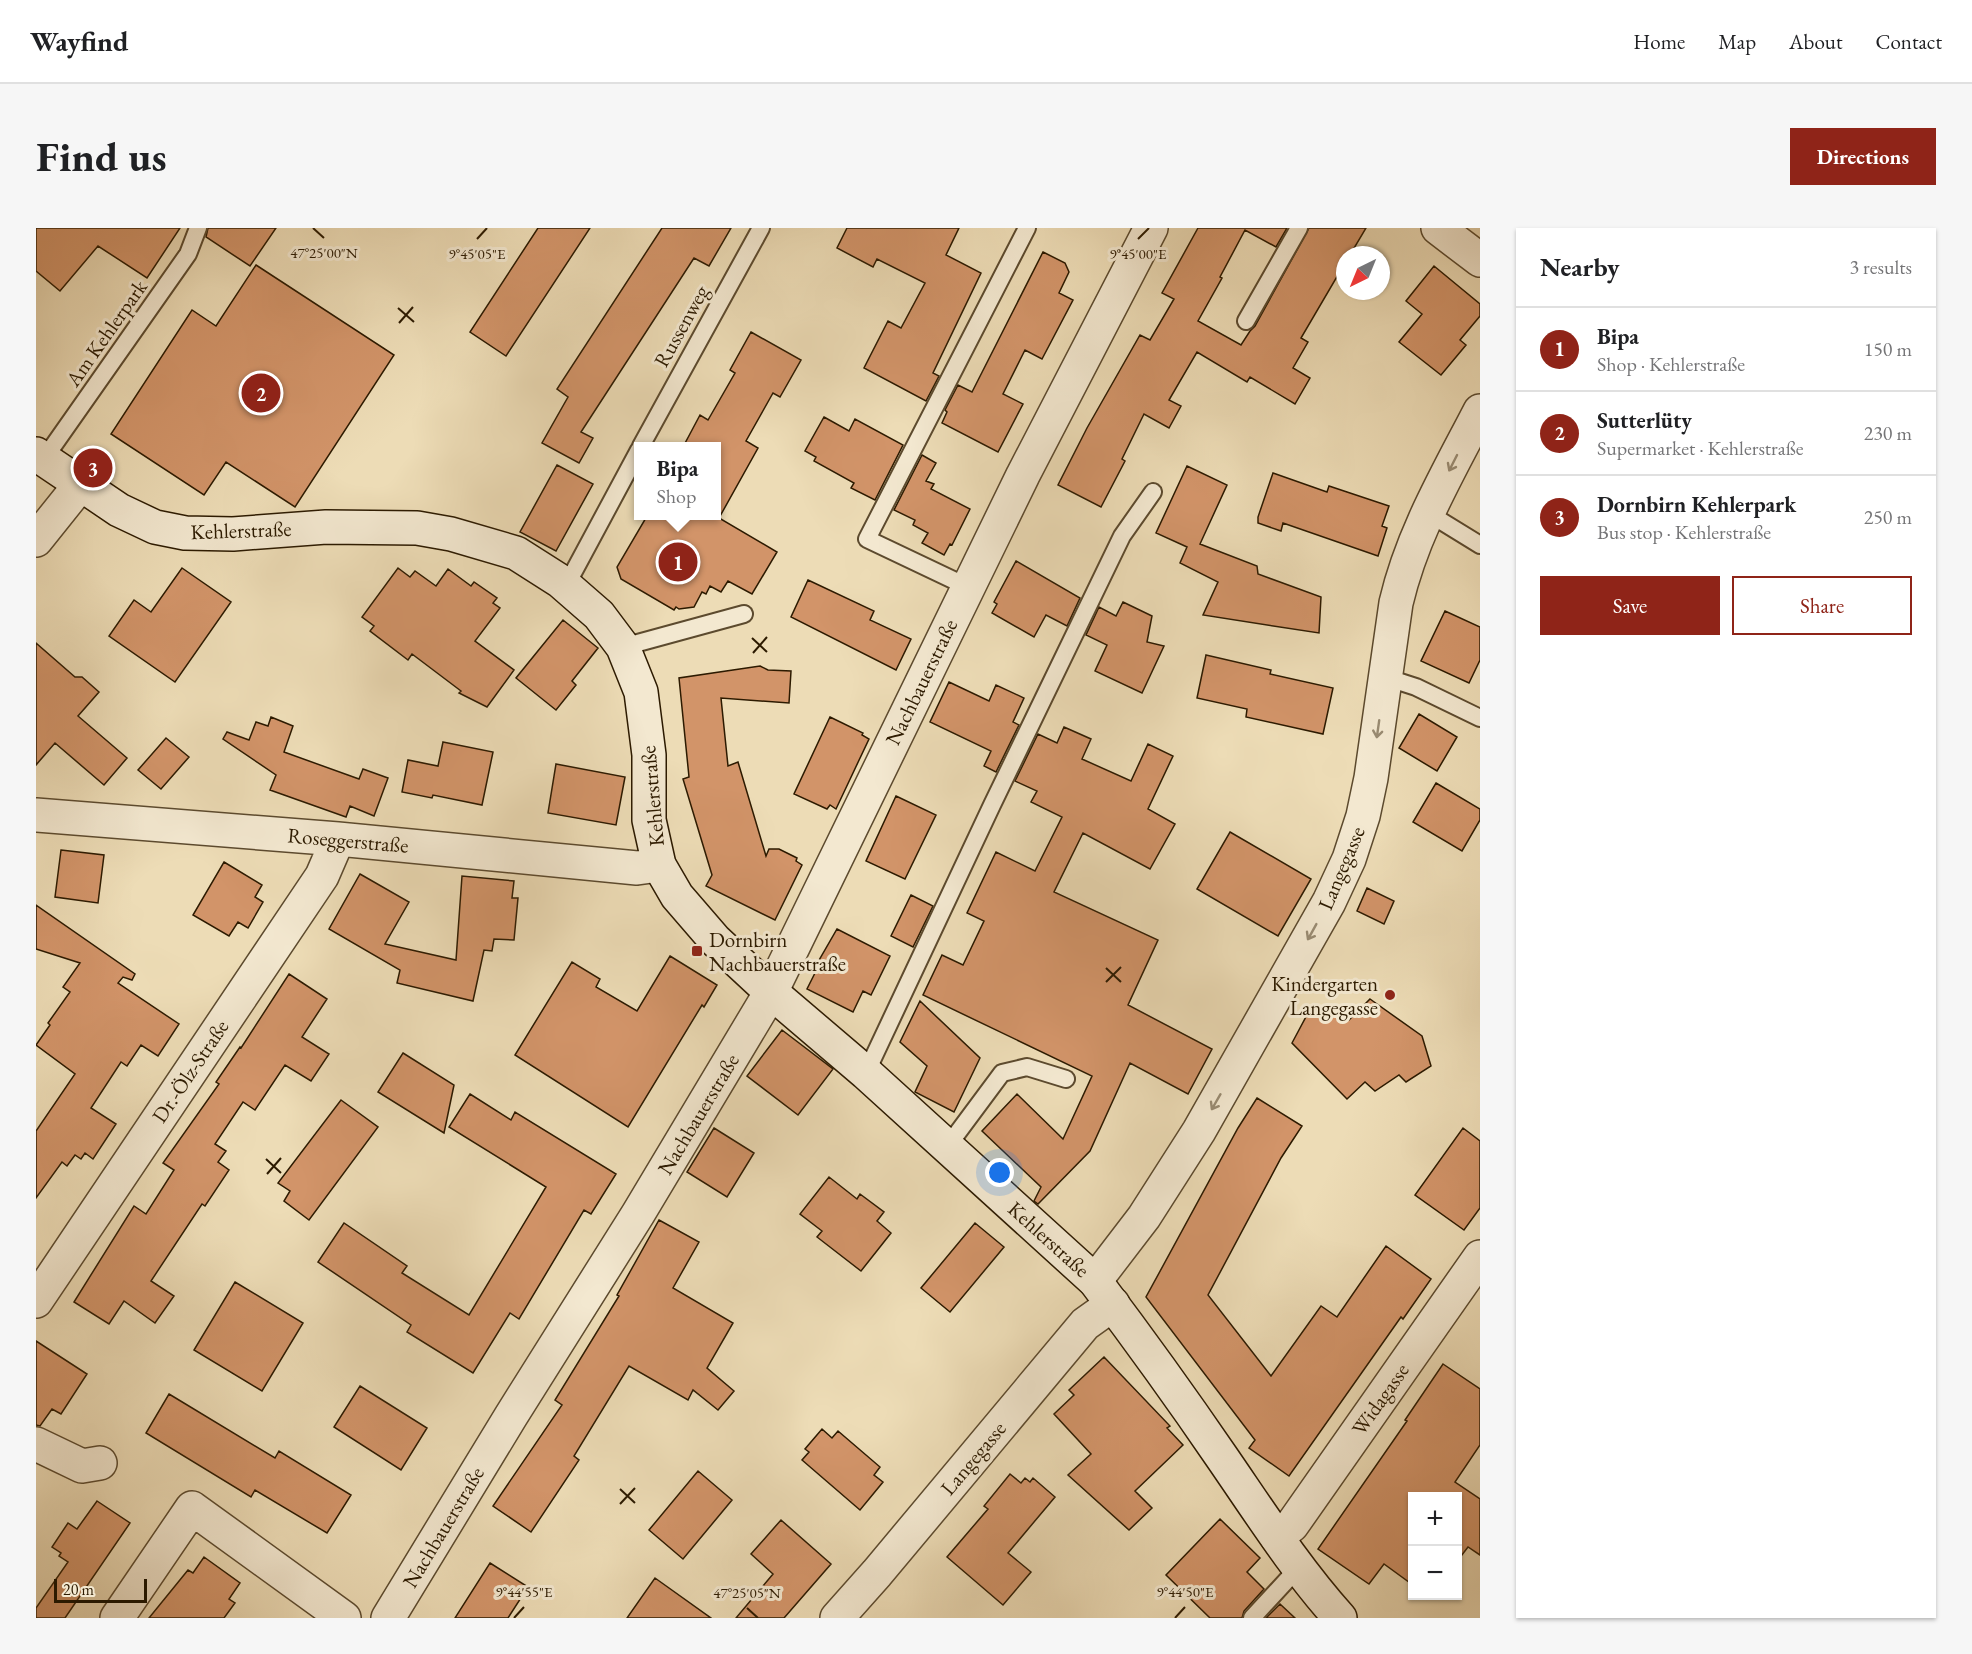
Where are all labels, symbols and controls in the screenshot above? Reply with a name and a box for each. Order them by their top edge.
text: Wayfind [30,23,128,59]
text: Home [1633,28,1685,55]
text: Map [1718,28,1756,55]
text: About [1789,28,1842,55]
text: Contact [1875,28,1942,55]
button: Directions [1790,128,1936,185]
text: Find us [36,129,167,184]
text: 47°25'00"N [290,243,358,262]
text: 9°45'05"E [449,244,506,263]
text: 9°45'00"E [1110,244,1167,263]
north arrow [1336,246,1390,300]
text: Nearby [1540,250,1620,284]
text: 3 results [1849,254,1912,280]
street label: Am Kehlerpark [59,273,153,392]
street label: Russenweg [647,280,715,372]
text: Bipa [1597,322,1639,351]
text: 1 [1554,336,1565,362]
text: 150 m [1864,336,1912,362]
text: Shop · Kehlerstraße [1597,351,1745,377]
pin: 2 [242,370,280,416]
text: Sutterlüty [1597,406,1692,435]
text: 2 [1554,420,1565,446]
text: 230 m [1864,420,1912,446]
text: Supermarket · Kehlerstraße [1597,435,1804,461]
popup [634,442,721,520]
pin: 3 [74,446,112,490]
text: Bipa [657,454,698,483]
one-way arrow [1447,454,1459,472]
text: Shop [657,483,696,509]
text: Dornbirn Kehlerpark [1597,490,1796,519]
text: 3 [1554,504,1565,530]
text: 250 m [1864,504,1912,530]
street label: Kehlerstraße [190,515,292,545]
text: Bus stop · Kehlerstraße [1597,519,1771,545]
pin: 1 [658,540,698,584]
button: Save [1540,576,1720,635]
button: Share [1732,576,1912,635]
street label: Nachbauerstraße [879,615,963,749]
one-way arrow [1372,718,1383,738]
street label: Kehlerstraße [634,744,670,848]
street label: Roseggerstraße [286,821,410,859]
street label: Langegasse [1311,822,1371,914]
one-way arrow [1306,923,1317,941]
place label: Dornbirn Nachbauerstraße [709,926,846,977]
marker: Dornbirn Nachbauerstraße [690,944,704,958]
place label: Kindergarten Langegasse [1271,970,1378,1021]
marker: Kindergarten Langegasse [1383,988,1397,1002]
street label: Dr.-Ölz-Straße [146,1014,234,1128]
street label: Nachbauerstraße [651,1048,745,1180]
one-way arrow [1210,1093,1222,1110]
your location [985,1158,1014,1187]
street label: Kehlerstraße [1002,1195,1096,1283]
street label: Widagasse [1345,1358,1415,1440]
street label: Langegasse [934,1415,1012,1501]
street label: Nachbauerstraße [396,1461,490,1593]
map controls [1408,1492,1462,1600]
button: + [1408,1492,1462,1546]
button: − [1408,1546,1462,1600]
scale bar [54,1576,147,1604]
text: 20 m [63,1579,94,1600]
text: 9°44'55"E [496,1582,553,1601]
text: 9°44'50"E [1157,1582,1214,1601]
text: 47°25'05"N [713,1583,781,1602]

